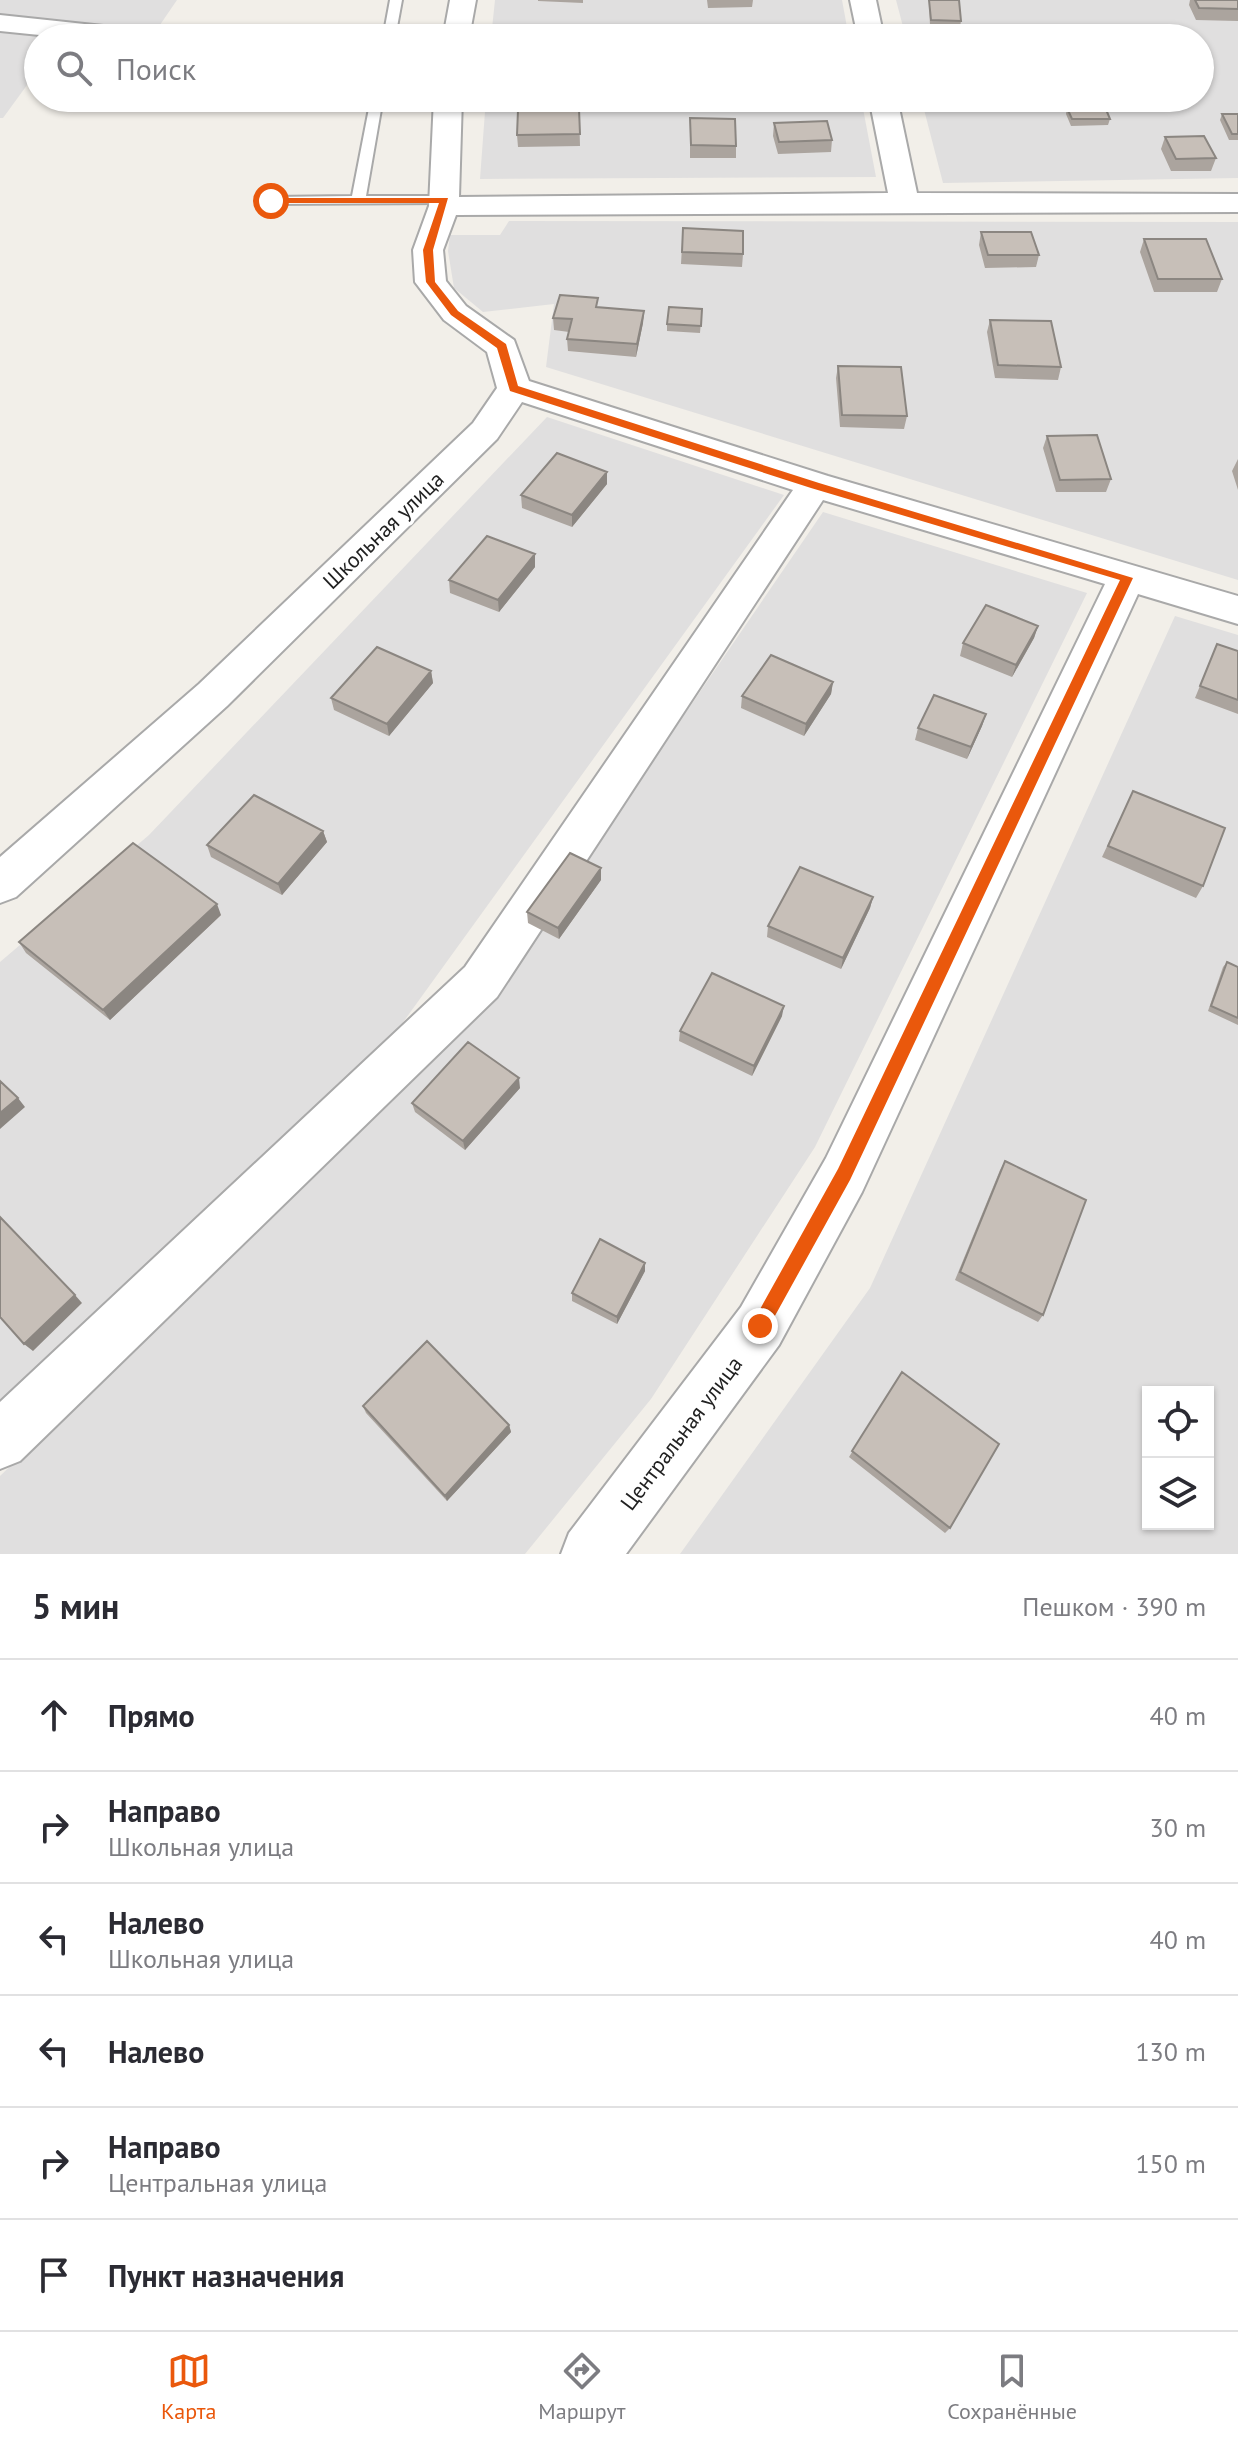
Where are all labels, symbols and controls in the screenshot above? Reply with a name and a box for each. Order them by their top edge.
search box [24,24,1214,112]
icon: search [52,46,96,90]
text: Поиск [116,49,196,88]
route start [253,183,289,219]
street label: Школьная улица [317,465,449,595]
route end [742,1308,778,1344]
street label: Центральная улица [614,1350,748,1516]
map controls [1142,1386,1214,1530]
button: locate [1142,1386,1214,1458]
button: layers [1142,1458,1214,1530]
text: 5 мин [32,1584,119,1628]
text: Пешком · 390 m [1022,1590,1206,1623]
icon: ahead [32,1693,76,1737]
text: Прямо [108,1696,195,1735]
text: 40 m [1150,1699,1206,1732]
text: Направо [108,1791,221,1830]
icon: right [32,1805,76,1849]
text: 30 m [1150,1811,1206,1844]
text: Школьная улица [108,1830,294,1863]
text: Налево [108,1903,204,1942]
icon: left [32,1917,76,1961]
text: 40 m [1150,1923,1206,1956]
text: Школьная улица [108,1942,294,1975]
icon: left [32,2029,76,2073]
text: Налево [108,2032,204,2071]
text: 130 m [1135,2035,1206,2068]
text: Направо [108,2127,221,2166]
icon: right [32,2141,76,2185]
text: 150 m [1135,2147,1206,2180]
text: Центральная улица [108,2166,327,2199]
icon: arrive [32,2253,76,2297]
text: Пункт назначения [108,2256,344,2295]
tab: Карта [161,2349,216,2425]
tab: Маршрут [538,2349,625,2425]
tab: Сохранённые [947,2349,1077,2425]

